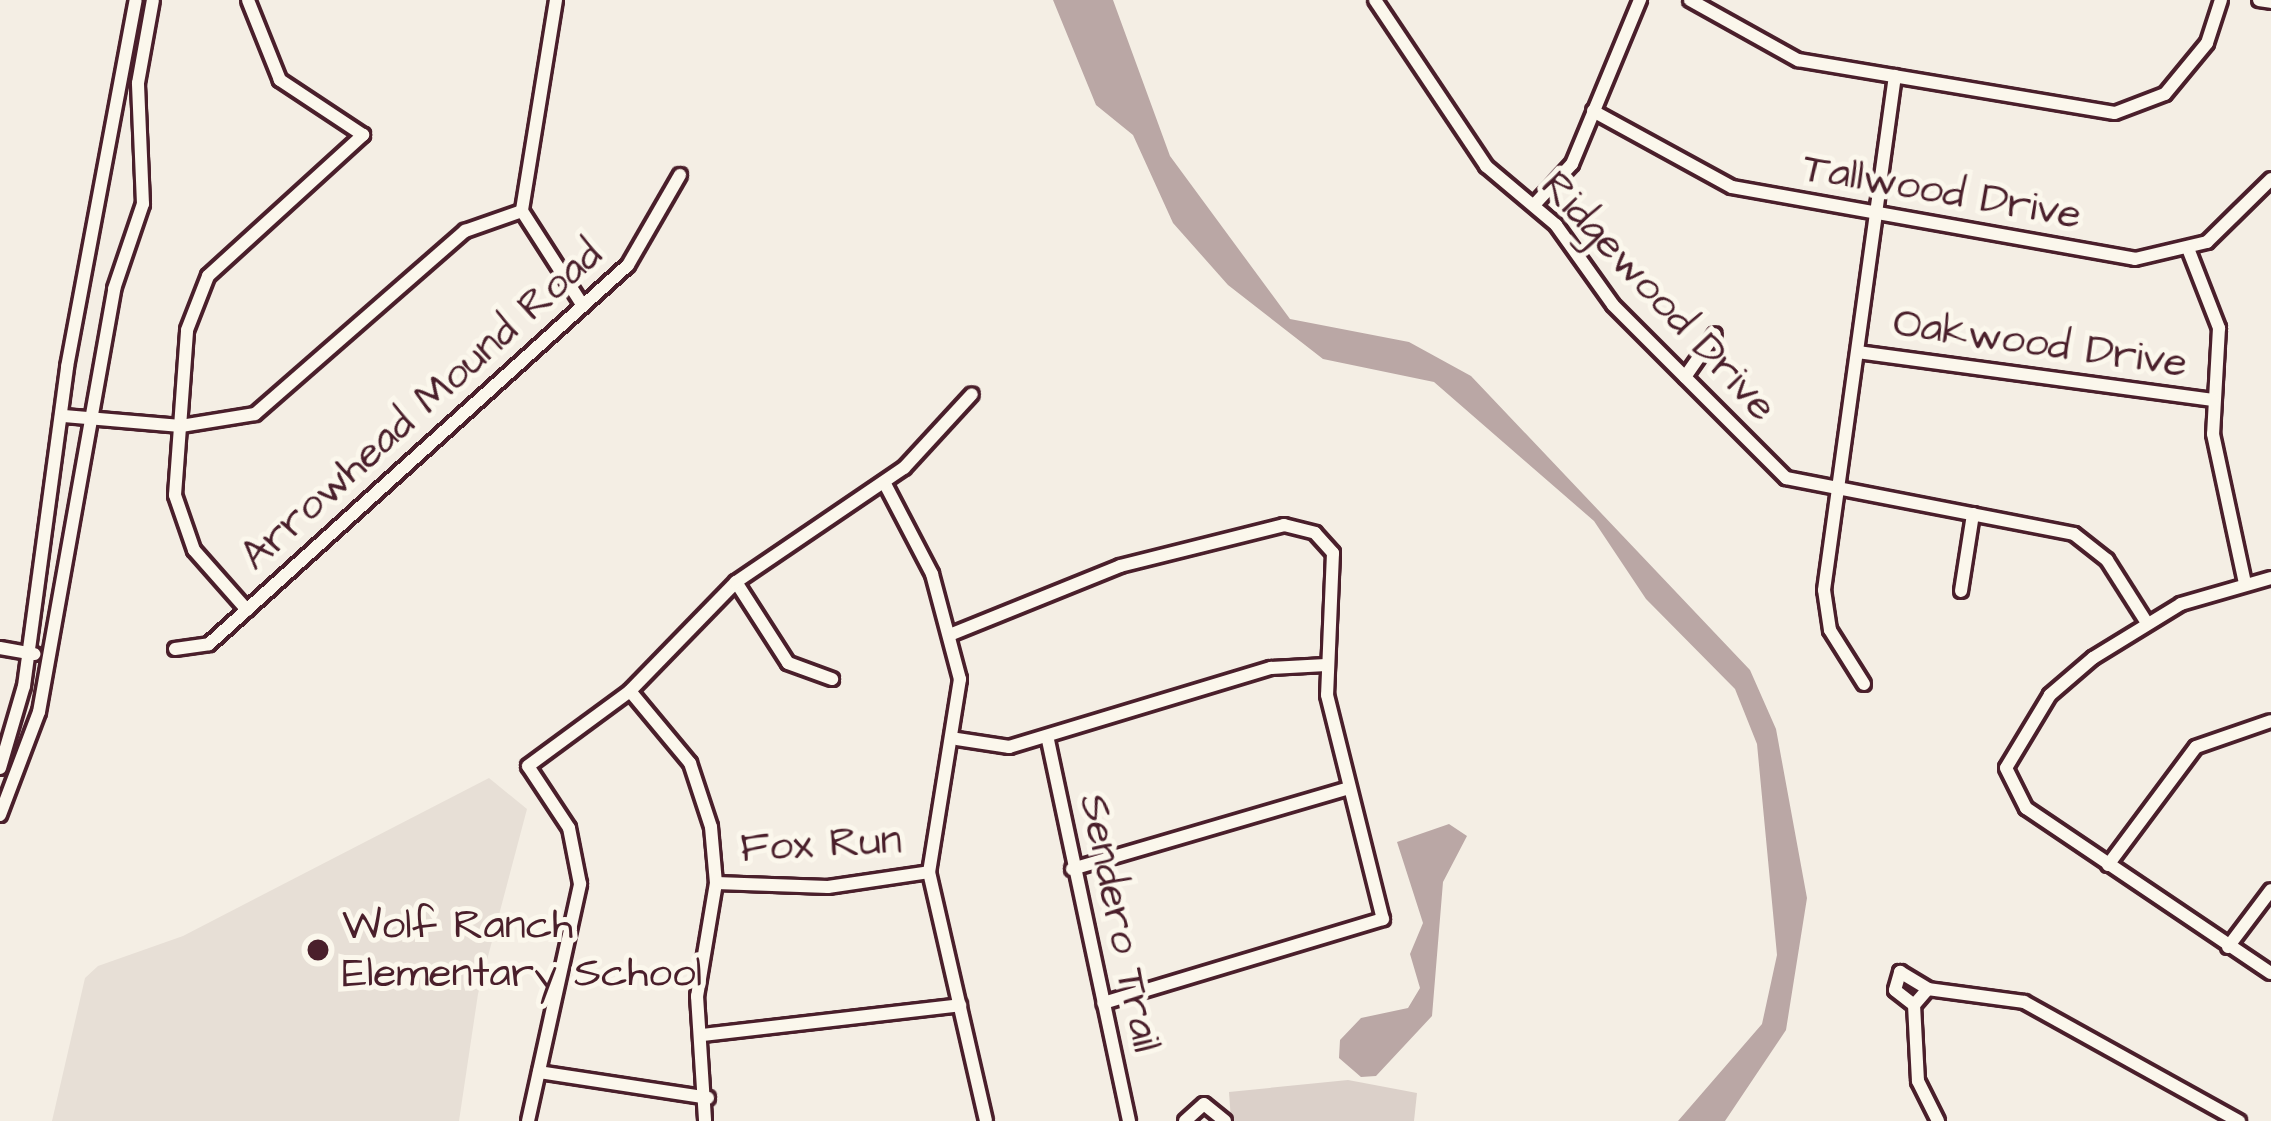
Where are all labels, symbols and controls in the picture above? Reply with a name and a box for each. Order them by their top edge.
street label: Tallwood Drive [1799,143,2085,241]
street label: Ridgewood Drive [1529,162,1787,432]
street label: Arrowhead Mound Road [231,230,613,582]
street label: Oakwood Drive [1890,298,2190,390]
street label: Sendero Trail [1067,789,1171,1057]
street label: Fox Run [739,816,903,874]
place label: Wolf Ranch Elementary School [342,901,702,1000]
marker: Wolf Ranch Elementary School [305,937,331,963]

